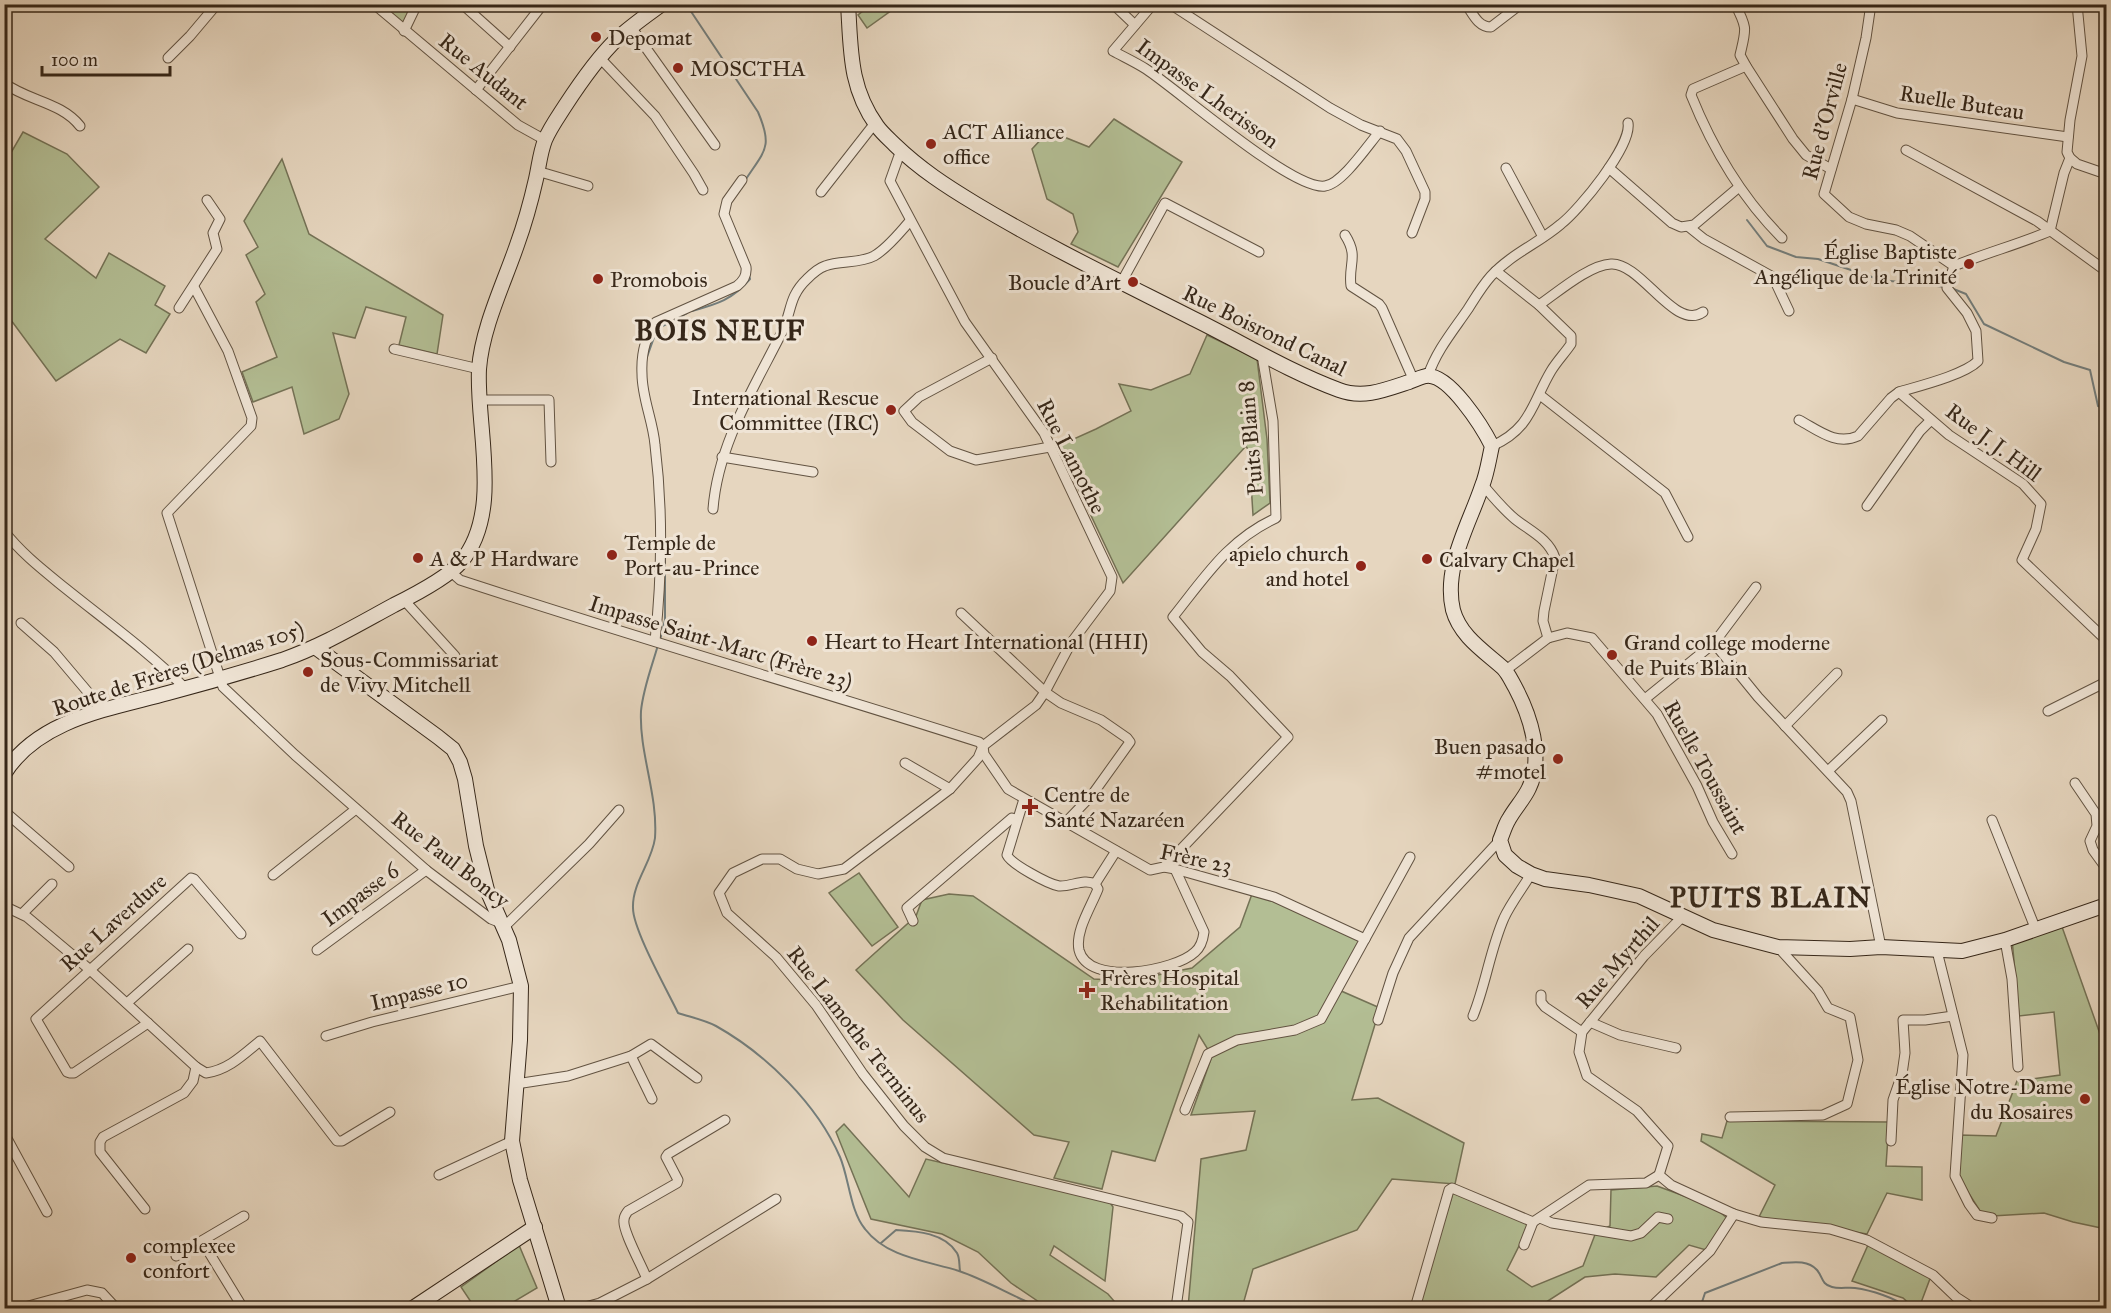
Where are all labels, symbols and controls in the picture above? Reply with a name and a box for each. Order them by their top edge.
place label: Depomat [608,24,692,51]
street label: Rue Audant [434,27,534,116]
marker: Depomat [589,30,603,44]
street label: Impasse Lherisson [1131,33,1284,154]
scale bar [42,39,170,77]
text: 100 m [51,49,98,71]
place label: MOSCTHA [690,55,806,82]
street label: Rue d'Orville [1796,59,1853,183]
marker: MOSCTHA [671,61,685,75]
street label: Ruelle Buteau [1898,79,2027,126]
place label: ACT Alliance office [942,118,1065,170]
marker: ACT Alliance office [924,137,938,151]
place label: Église Baptiste Angélique de la Trinité [1753,238,1958,290]
marker: Église Baptiste Angélique de la Trinité [1962,257,1976,271]
place label: Promobois [610,266,707,293]
place label: Boucle d’Art [1008,269,1121,296]
marker: Promobois [591,272,605,286]
marker: Boucle d’Art [1126,275,1140,289]
street label: Rue Boisrond Canal [1178,279,1351,382]
district label: BOIS NEUF [634,313,806,348]
street label: Puits Blain 8 [1232,380,1269,496]
place label: International Rescue Committee (IRC) [692,384,879,436]
street label: Rue Lamothe [1031,394,1112,518]
street label: Rue J. J. Hill [1940,398,2047,487]
marker: International Rescue Committee (IRC) [884,403,898,417]
place label: Temple de Port-au-Prince [624,529,759,581]
place label: apielo church and hotel [1229,540,1349,592]
place label: A & P Hardware [429,545,579,572]
place label: Calvary Chapel [1439,546,1575,573]
marker: Temple de Port-au-Prince [605,548,619,562]
marker: A & P Hardware [411,551,425,565]
marker: Calvary Chapel [1420,552,1434,566]
marker: apielo church and hotel [1354,559,1368,573]
street label: Impasse Saint-Marc (Frère 23) [586,590,856,695]
street label: Route de Frères (Delmas 105) [49,615,307,722]
place label: Heart to Heart International (HHI) [824,628,1148,655]
place label: Grand college moderne de Puits Blain [1624,629,1830,681]
marker: Heart to Heart International (HHI) [805,634,819,648]
place label: Sous-Commissariat de Vivy Mitchell [320,646,499,698]
marker: Grand college moderne de Puits Blain [1605,648,1619,662]
marker: Sous-Commissariat de Vivy Mitchell [301,665,315,679]
street label: Ruelle Toussaint [1658,695,1754,839]
place label: Buen pasado #motel [1434,733,1546,785]
marker: Buen pasado #motel [1551,752,1565,766]
place label: Centre de Santé Nazaréen [1044,781,1185,833]
marker: Centre de Santé Nazaréen [1021,798,1039,816]
street label: Rue Paul Boncy [386,805,516,914]
street label: Frère 23 [1157,838,1234,879]
street label: Impasse 6 [316,856,405,932]
street label: Rue Laverdure [55,868,172,977]
district label: PUITS BLAIN [1670,880,1872,915]
street label: Rue Myrthil [1570,911,1665,1014]
street label: Rue Lamothe Terminus [781,941,936,1128]
place label: Frères Hospital Rehabilitation [1100,964,1239,1016]
street label: Impasse 10 [368,966,471,1017]
marker: Frères Hospital Rehabilitation [1078,981,1096,999]
place label: Église Notre-Dame du Rosaires [1895,1073,2073,1125]
marker: Église Notre-Dame du Rosaires [2078,1092,2092,1106]
place label: complexee confort [143,1232,236,1284]
marker: complexee confort [124,1251,138,1265]

